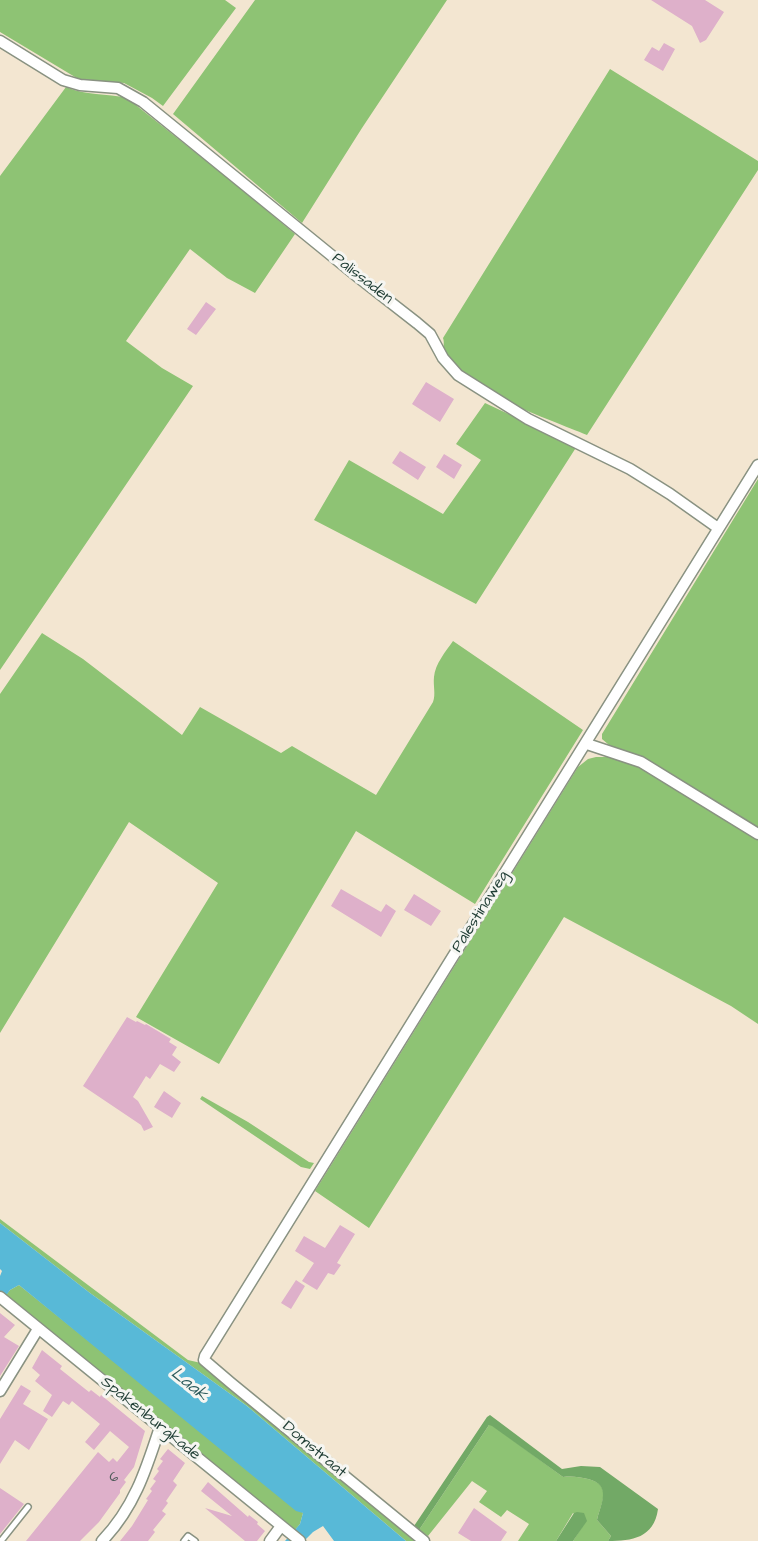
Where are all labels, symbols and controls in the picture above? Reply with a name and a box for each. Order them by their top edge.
street label: Palissaden [328,249,396,309]
street label: Palestinaweg [448,868,514,956]
water label: Laak [166,1363,212,1407]
street label: Spakenburgkade [96,1373,204,1465]
street label: Domstraat [278,1418,350,1482]
house number: 6 [110,1470,118,1486]

